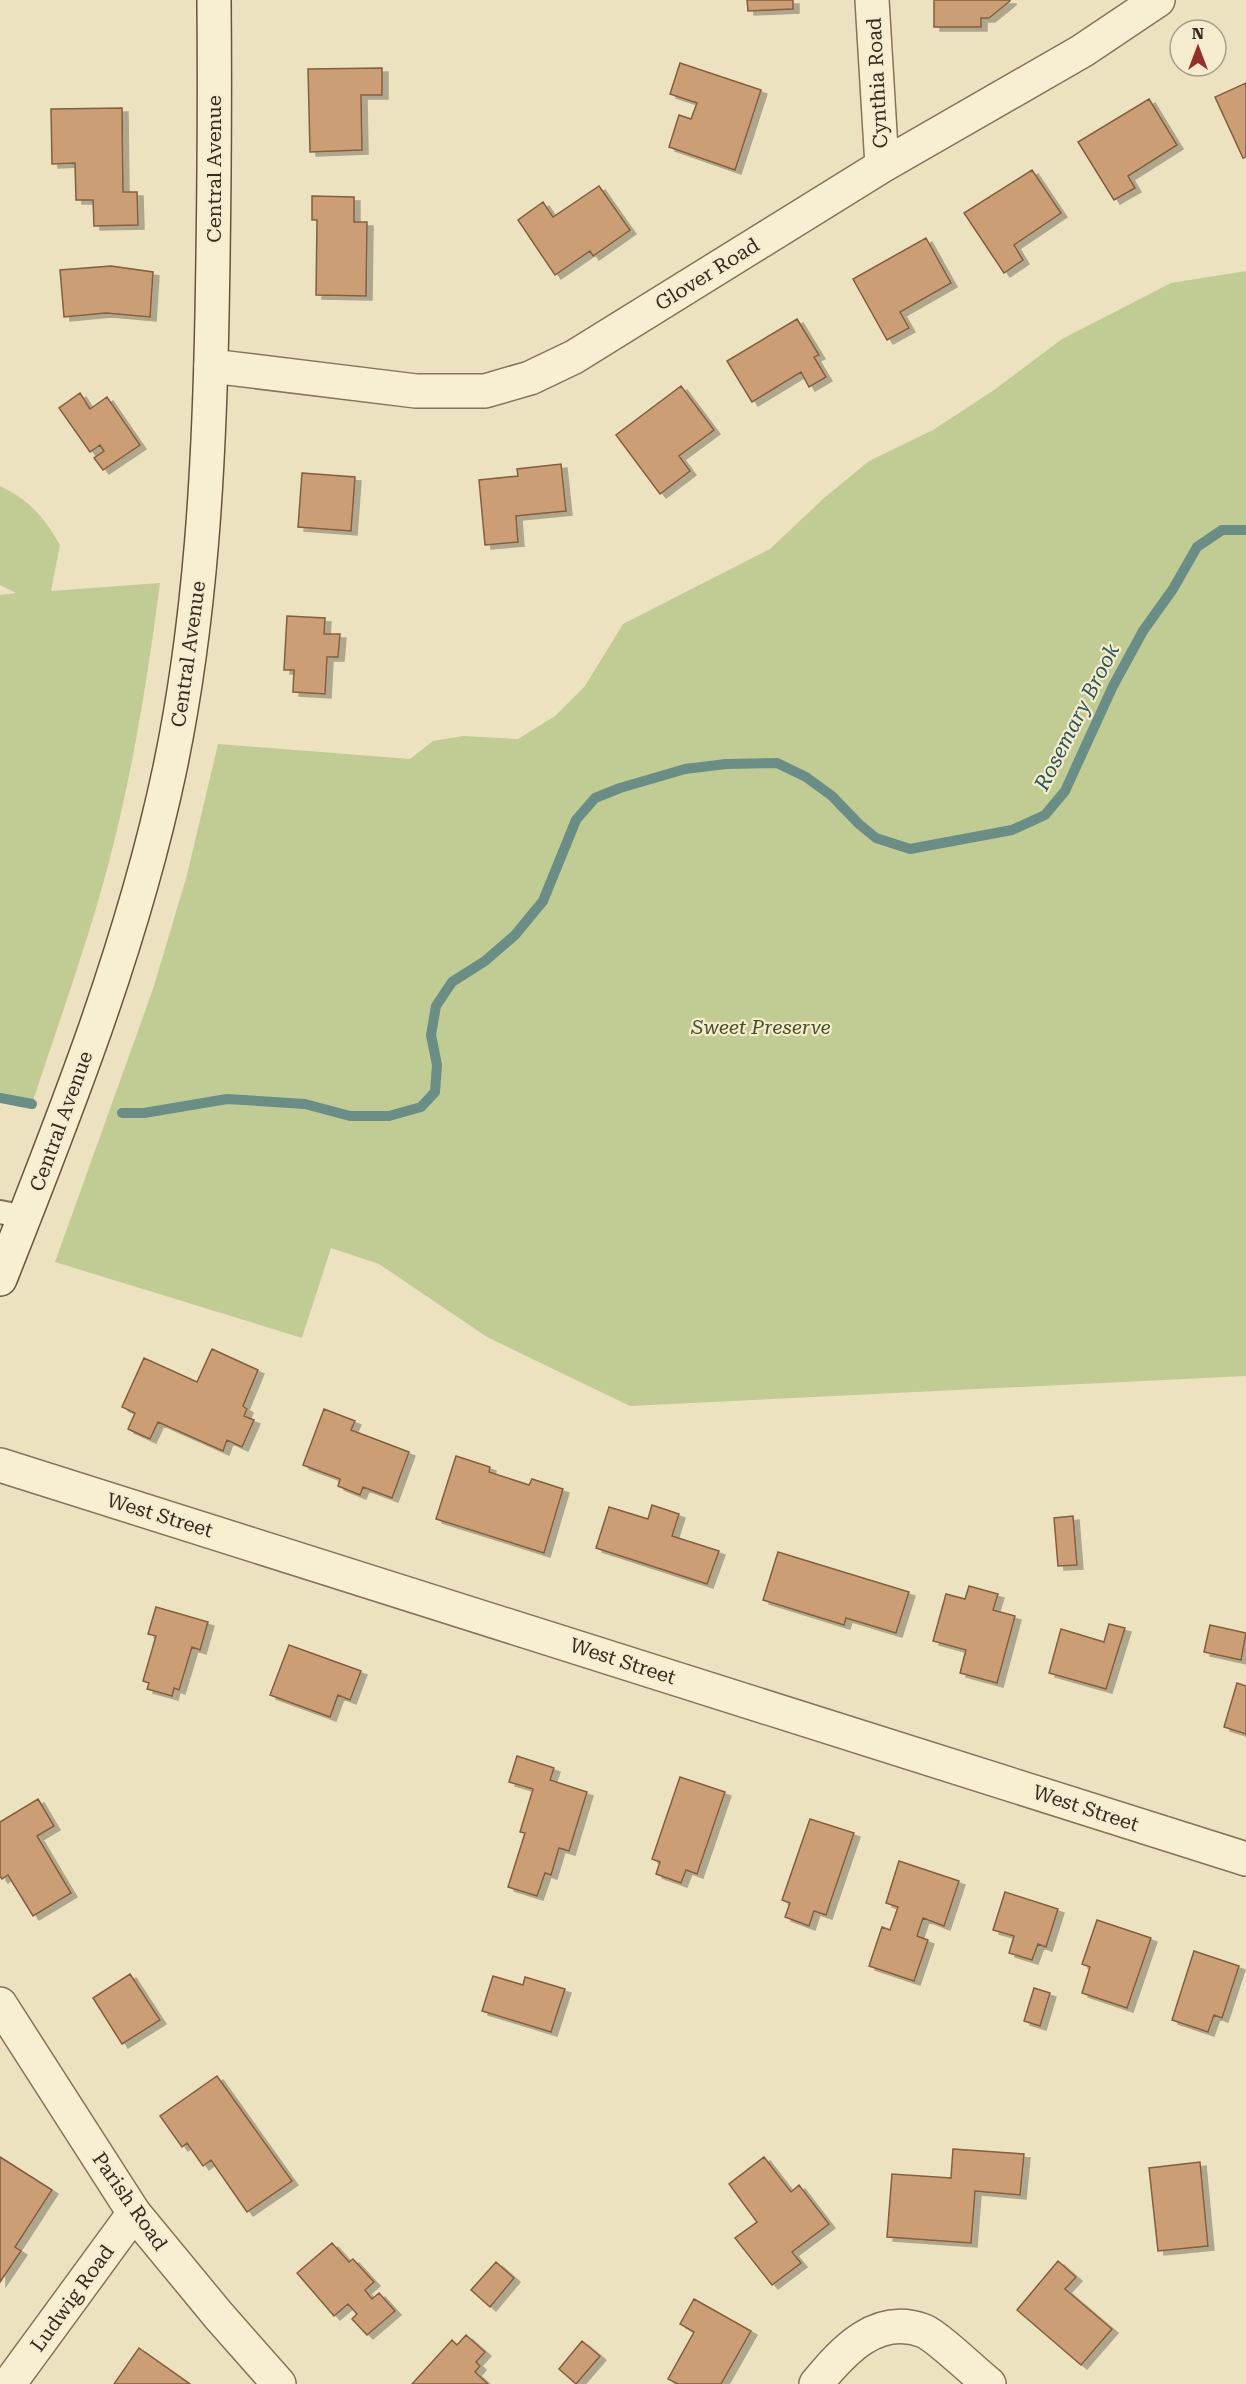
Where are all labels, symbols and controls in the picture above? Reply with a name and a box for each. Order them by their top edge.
street label: Cynthia Road [862,17,892,149]
north arrow [1168,18,1228,78]
text: N [1192,24,1204,43]
street label: Central Avenue [202,95,226,243]
street label: Glover Road [651,232,764,315]
street label: Central Avenue [166,579,210,729]
water label: Rosemary Brook [1029,639,1125,795]
park label: Sweet Preserve [690,1015,831,1039]
street label: Central Avenue [24,1048,98,1194]
street label: West Street [104,1487,217,1543]
street label: West Street [567,1633,679,1690]
street label: West Street [1030,1780,1142,1837]
street label: Parish Road [87,2147,173,2255]
street label: Ludwig Road [25,2240,119,2356]

